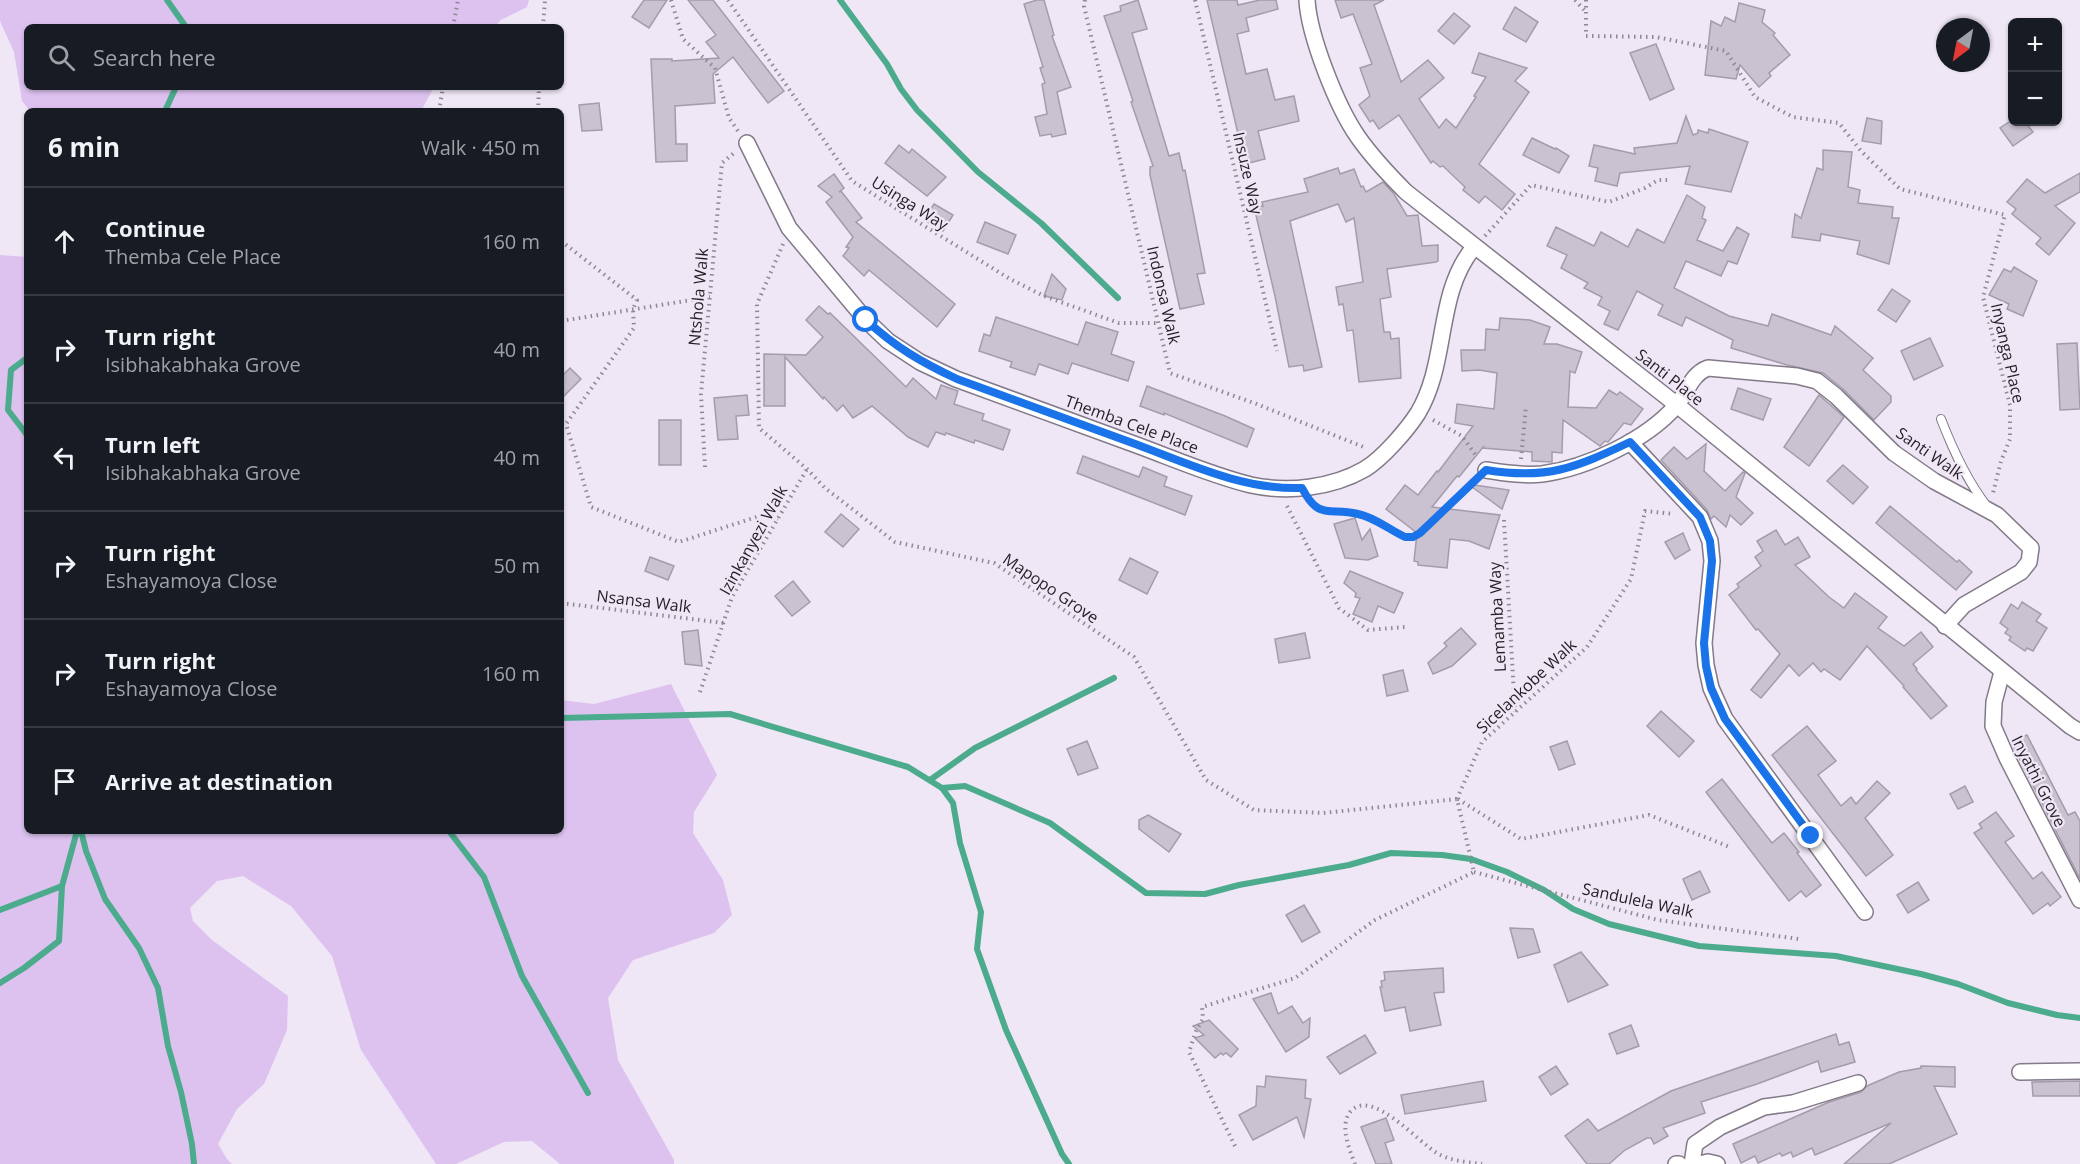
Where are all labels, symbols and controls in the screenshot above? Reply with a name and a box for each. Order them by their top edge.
north arrow [1936,18,1990,72]
map controls [2008,18,2062,126]
button: + [2008,18,2062,72]
search box [24,24,564,90]
icon: search [45,41,78,74]
text: Search here [93,42,216,72]
button: − [2008,72,2062,126]
text: 6 min [48,129,120,165]
street label: Insuze Way [1228,130,1268,217]
text: Walk · 450 m [421,134,540,161]
street label: Usinga Way [867,171,953,236]
text: Continue [105,213,205,243]
icon: ahead [48,225,81,258]
text: 160 m [482,228,540,255]
text: Themba Cele Place [105,243,281,270]
street label: Indonsa Walk [1142,244,1186,347]
street label: Ntshola Walk [683,247,713,347]
street label: Inyanga Place [1986,301,2030,405]
route start [852,306,878,332]
text: Turn right [105,321,216,351]
icon: right [48,333,81,366]
text: 40 m [493,336,540,363]
street label: Santi Place [1631,344,1709,410]
text: Isibhakabhaka Grove [105,351,301,378]
street label: Themba Cele Place [1062,390,1202,458]
street label: Santi Walk [1892,422,1969,485]
text: Turn left [105,429,200,459]
icon: left [48,441,81,474]
text: 40 m [493,444,540,471]
text: Isibhakabhaka Grove [105,459,301,486]
street label: Izinkanyezi Walk [714,481,792,599]
text: Turn right [105,537,216,567]
street label: Mapopo Grove [999,548,1103,628]
icon: right [48,549,81,582]
text: 50 m [493,552,540,579]
street label: Lemamba Way [1483,560,1511,673]
text: Eshayamoya Close [105,567,277,594]
street label: Nsansa Walk [595,584,693,618]
street label: Sicelankobe Walk [1471,633,1581,738]
text: Turn right [105,645,216,675]
icon: right [48,657,81,690]
text: 160 m [482,660,540,687]
text: Eshayamoya Close [105,675,277,702]
street label: Inyathi Grove [2007,732,2071,830]
icon: arrive [48,765,81,798]
text: Arrive at destination [105,766,333,796]
route end [1797,822,1823,848]
street label: Sandulela Walk [1580,877,1696,923]

